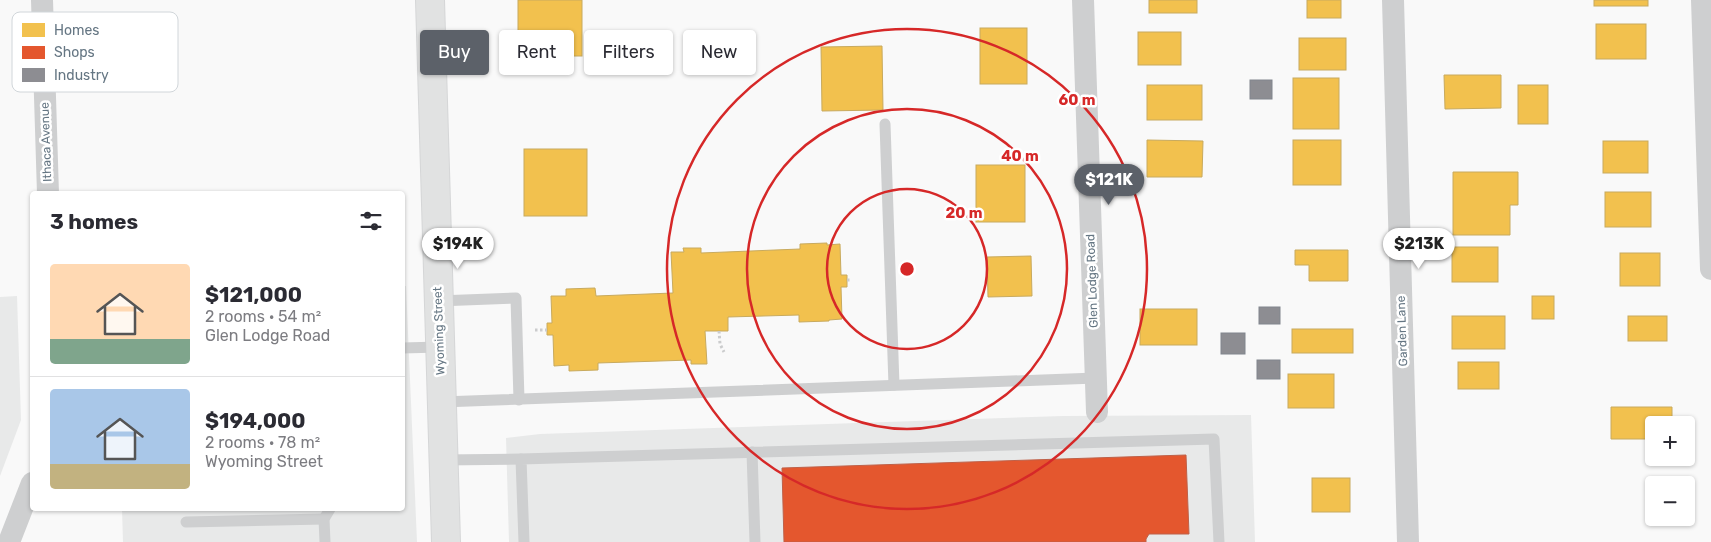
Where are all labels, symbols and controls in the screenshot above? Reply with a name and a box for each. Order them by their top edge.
legend [12,12,178,92]
text: Homes [54,22,99,39]
chip: Buy [420,30,489,75]
chip: Rent [499,30,574,75]
chip: Filters [584,30,673,75]
chip: New [683,30,756,75]
text: Shops [54,44,95,61]
text: Industry [54,67,109,84]
text: 60 m [1059,91,1095,109]
street label: Ithaca Avenue [38,102,54,182]
text: 40 m [1001,147,1039,165]
pin: $121K [1074,164,1144,206]
text: $121K [1085,170,1133,189]
text: 20 m [946,204,982,222]
icon: filters [357,207,385,235]
text: 3 homes [50,209,138,234]
pin: $194K [423,228,493,270]
pin: $213K [1384,228,1454,270]
text: $194K [433,234,483,253]
street label: Glen Lodge Road [1083,234,1101,328]
text: $213K [1394,234,1444,253]
centre of rings [898,260,916,278]
text: $121,000 [205,282,302,307]
icon: home [90,284,150,344]
street label: Wyoming Street [430,286,448,375]
street label: Garden Lane [1394,295,1410,367]
text: 2 rooms · 54 m² [205,307,321,326]
text: Glen Lodge Road [205,326,330,345]
text: $194,000 [205,408,306,433]
icon: home [90,409,150,469]
map controls [1645,416,1695,526]
button: + [1645,416,1695,466]
text: 2 rooms · 78 m² [205,433,320,452]
text: Wyoming Street [205,452,323,471]
button: − [1645,476,1695,526]

